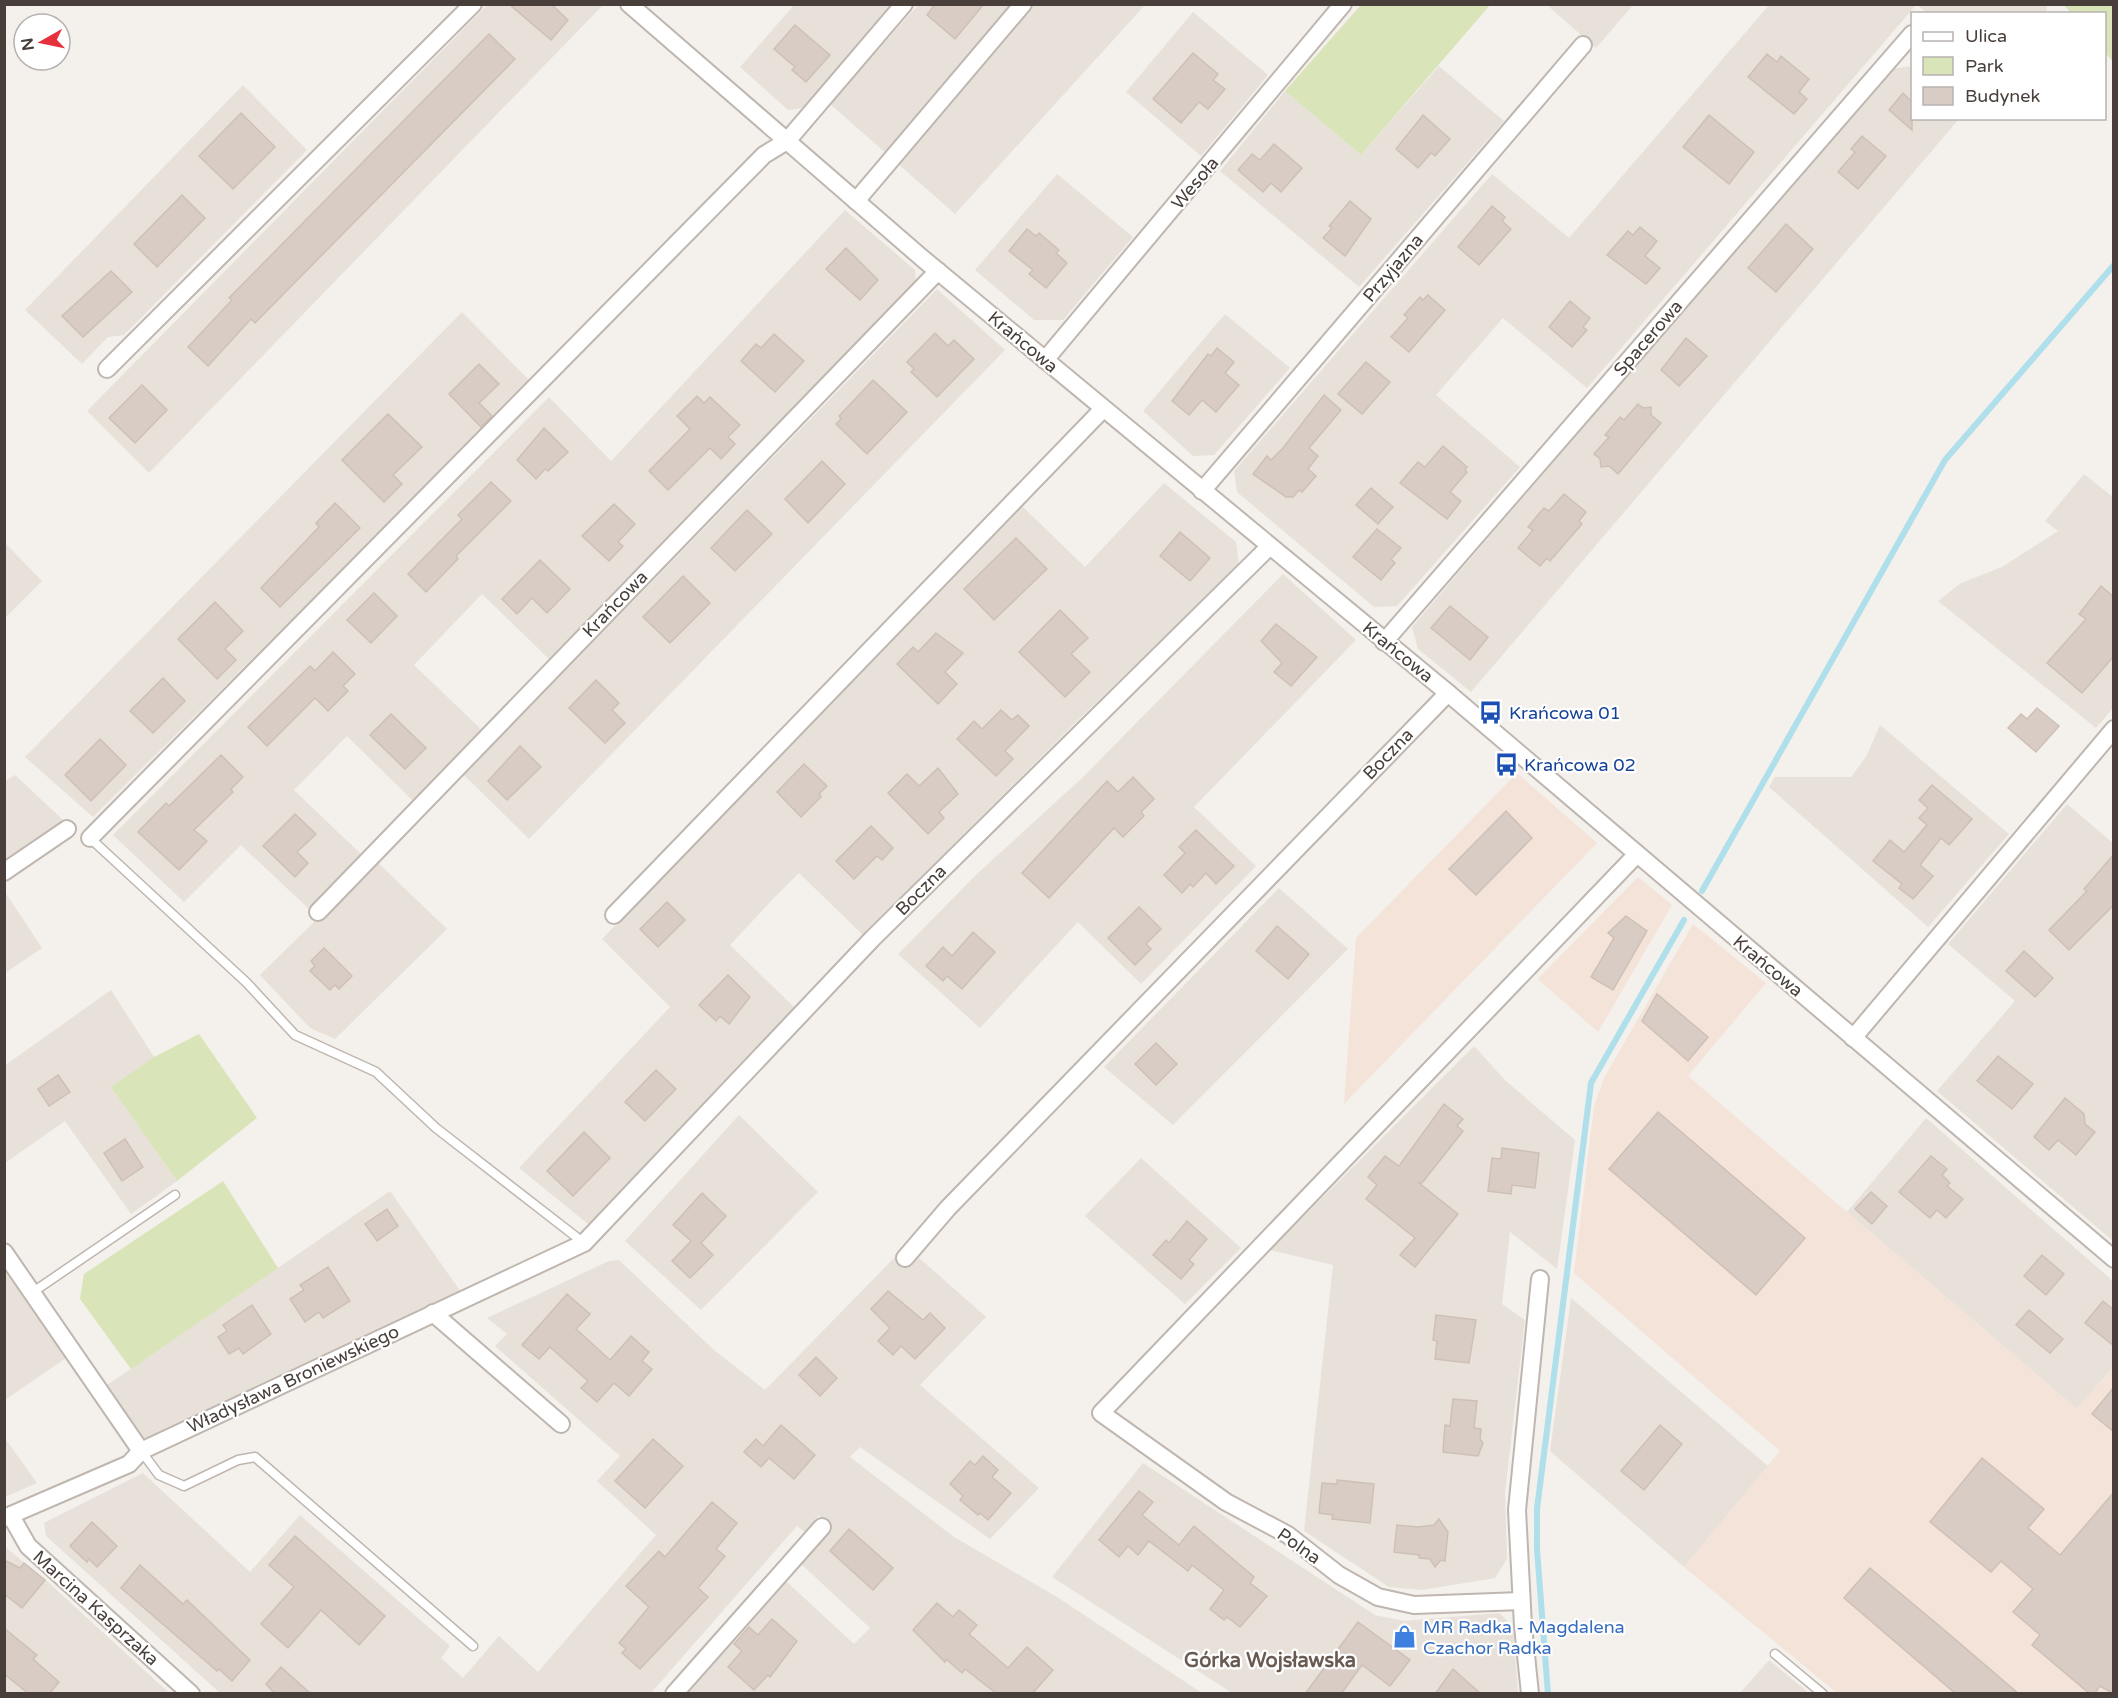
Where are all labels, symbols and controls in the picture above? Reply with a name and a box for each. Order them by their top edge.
north arrow [12,12,72,72]
legend [1911,12,2106,120]
text: Ulica [1965,25,2007,47]
text: N [17,36,39,52]
text: Park [1965,55,2004,77]
text: Budynek [1965,85,2040,107]
street label: Wesoła [1167,152,1223,214]
street label: Przyjazna [1358,229,1428,307]
street label: Spacerowa [1609,295,1687,381]
street label: Krańcowa [984,306,1062,378]
street label: Krańcowa [578,566,652,642]
street label: Krańcowa [1358,617,1438,687]
bus stop icon: Krańcowa 01 [1478,700,1504,726]
place label: Krańcowa 01 [1509,702,1621,724]
street label: Boczna [1358,724,1418,784]
bus stop icon: Krańcowa 02 [1493,752,1519,778]
place label: Krańcowa 02 [1524,754,1636,776]
street label: Boczna [891,860,951,920]
street label: Krańcowa [1729,930,1807,1002]
street label: Władysława Broniewskiego [184,1320,403,1438]
street label: Polna [1273,1523,1325,1569]
street label: Marcina Kasprzaka [28,1546,164,1670]
place label: MR Radka - Magdalena Czachor Radka [1423,1616,1625,1659]
shop icon: MR Radka - Magdalena Czachor Radka [1392,1624,1418,1650]
district label: Górka Wojsławska [1184,1649,1356,1673]

